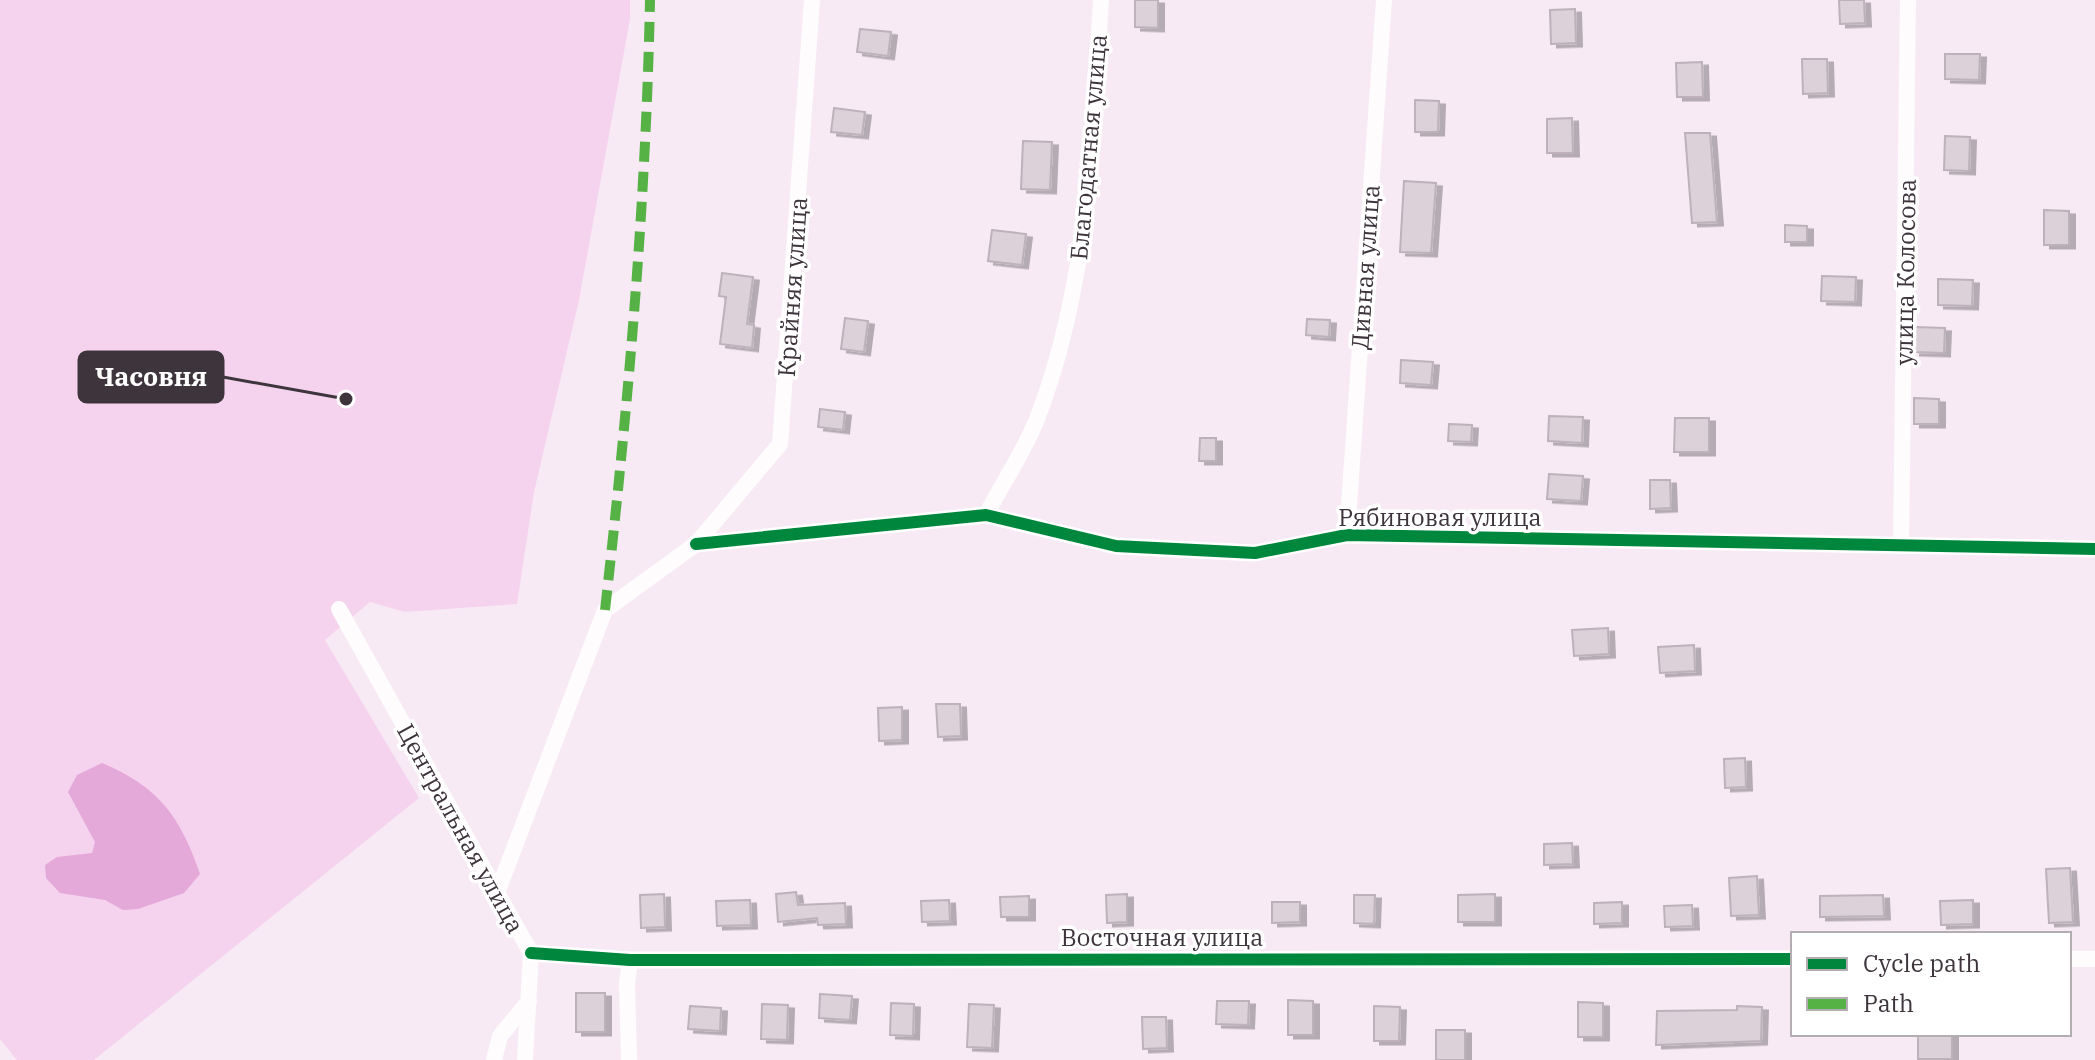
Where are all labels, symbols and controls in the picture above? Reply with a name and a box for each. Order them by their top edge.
street label: Благодатная улица [1062,33,1114,261]
street label: улица Колосова [1887,178,1923,366]
street label: Дивная улица [1343,183,1387,351]
street label: Крайняя улица [770,196,814,378]
callout: Часовня [79,352,223,402]
text: Часовня [95,359,207,393]
street label: Рябиновая улица [1338,501,1542,533]
street label: Центральная улица [390,718,532,938]
street label: Восточная улица [1061,921,1263,953]
legend [1791,932,2071,1036]
text: Cycle path [1863,947,1980,979]
text: Path [1863,987,1914,1019]

